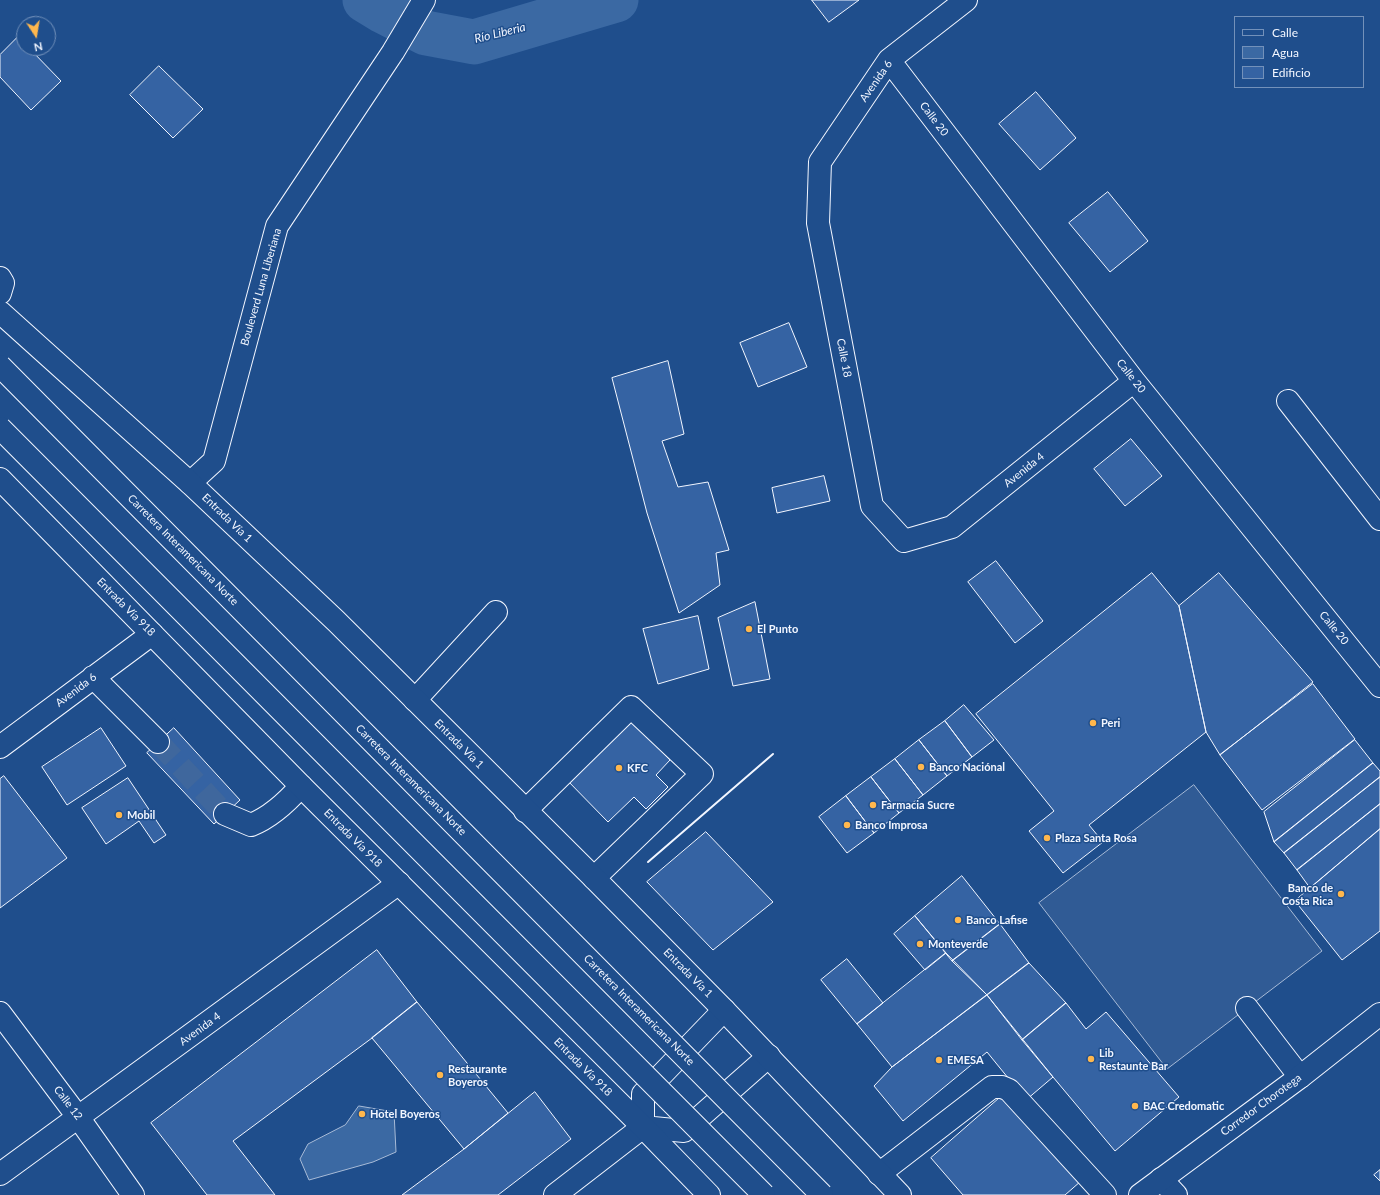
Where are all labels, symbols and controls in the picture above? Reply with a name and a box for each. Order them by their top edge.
north arrow [16,16,56,56]
legend [1234,16,1364,88]
water label: Río Liberia [473,20,527,46]
text: Calle [1272,25,1298,40]
text: N [33,40,44,54]
text: Agua [1272,45,1299,60]
street label: Avenida 6 [857,58,895,104]
text: Edificio [1272,65,1311,80]
street label: Calle 20 [917,99,951,139]
street label: Bouleverd Luna Liberiana [238,227,284,347]
street label: Calle 18 [834,337,854,379]
street label: Calle 20 [1114,356,1148,396]
street label: Avenida 4 [1001,450,1047,490]
street label: Entrada Vía 1 [199,491,255,545]
street label: Carretera Interamericana Norte [125,492,241,608]
street label: Entrada Vía 918 [94,575,158,639]
street label: Calle 20 [1316,609,1352,647]
place label: El Punto [757,622,798,636]
marker: El Punto [744,624,754,634]
street label: Avenida 6 [53,670,99,710]
place label: Peri [1101,716,1120,730]
street label: Entrada Vía 1 [432,717,486,771]
marker: Peri [1088,718,1098,728]
street label: Carretera Interamericana Norte [353,722,469,838]
place label: Banco Naciónal [929,760,1005,774]
place label: KFC [627,761,648,775]
marker: Banco Naciónal [916,762,926,772]
marker: KFC [614,763,624,773]
place label: Farmacia Sucre [881,798,955,812]
marker: Farmacia Sucre [868,800,878,810]
street label: Entrada Vía 918 [321,806,385,870]
place label: Mobil [127,808,155,822]
marker: Mobil [114,810,124,820]
place label: Banco Improsa [855,818,927,832]
marker: Banco Improsa [842,820,852,830]
place label: Plaza Santa Rosa [1055,831,1137,845]
marker: Plaza Santa Rosa [1042,833,1052,843]
place label: Banco de Costa Rica [1282,881,1333,907]
marker: Banco de Costa Rica [1336,889,1346,899]
place label: Banco Lafise [966,913,1028,927]
marker: Banco Lafise [953,915,963,925]
place label: Monteverde [928,937,988,951]
marker: Monteverde [915,939,925,949]
street label: Entrada Vía 1 [661,946,715,1000]
street label: Carretera Interamericana Norte [581,952,697,1068]
street label: Avenida 4 [177,1010,223,1048]
street label: Entrada Vía 918 [551,1035,615,1099]
place label: Lib Restaunte Bar [1099,1046,1168,1072]
place label: EMESA [947,1053,984,1067]
marker: Lib Restaunte Bar [1086,1054,1096,1064]
marker: EMESA [934,1055,944,1065]
place label: Restaurante Boyeros [448,1062,507,1088]
marker: Restaurante Boyeros [435,1070,445,1080]
street label: Corredor Chorotega [1218,1071,1304,1139]
street label: Calle 12 [51,1083,85,1123]
place label: BAC Credomatic [1143,1099,1224,1113]
marker: BAC Credomatic [1130,1101,1140,1111]
place label: Hotel Boyeros [370,1107,440,1121]
marker: Hotel Boyeros [357,1109,367,1119]

